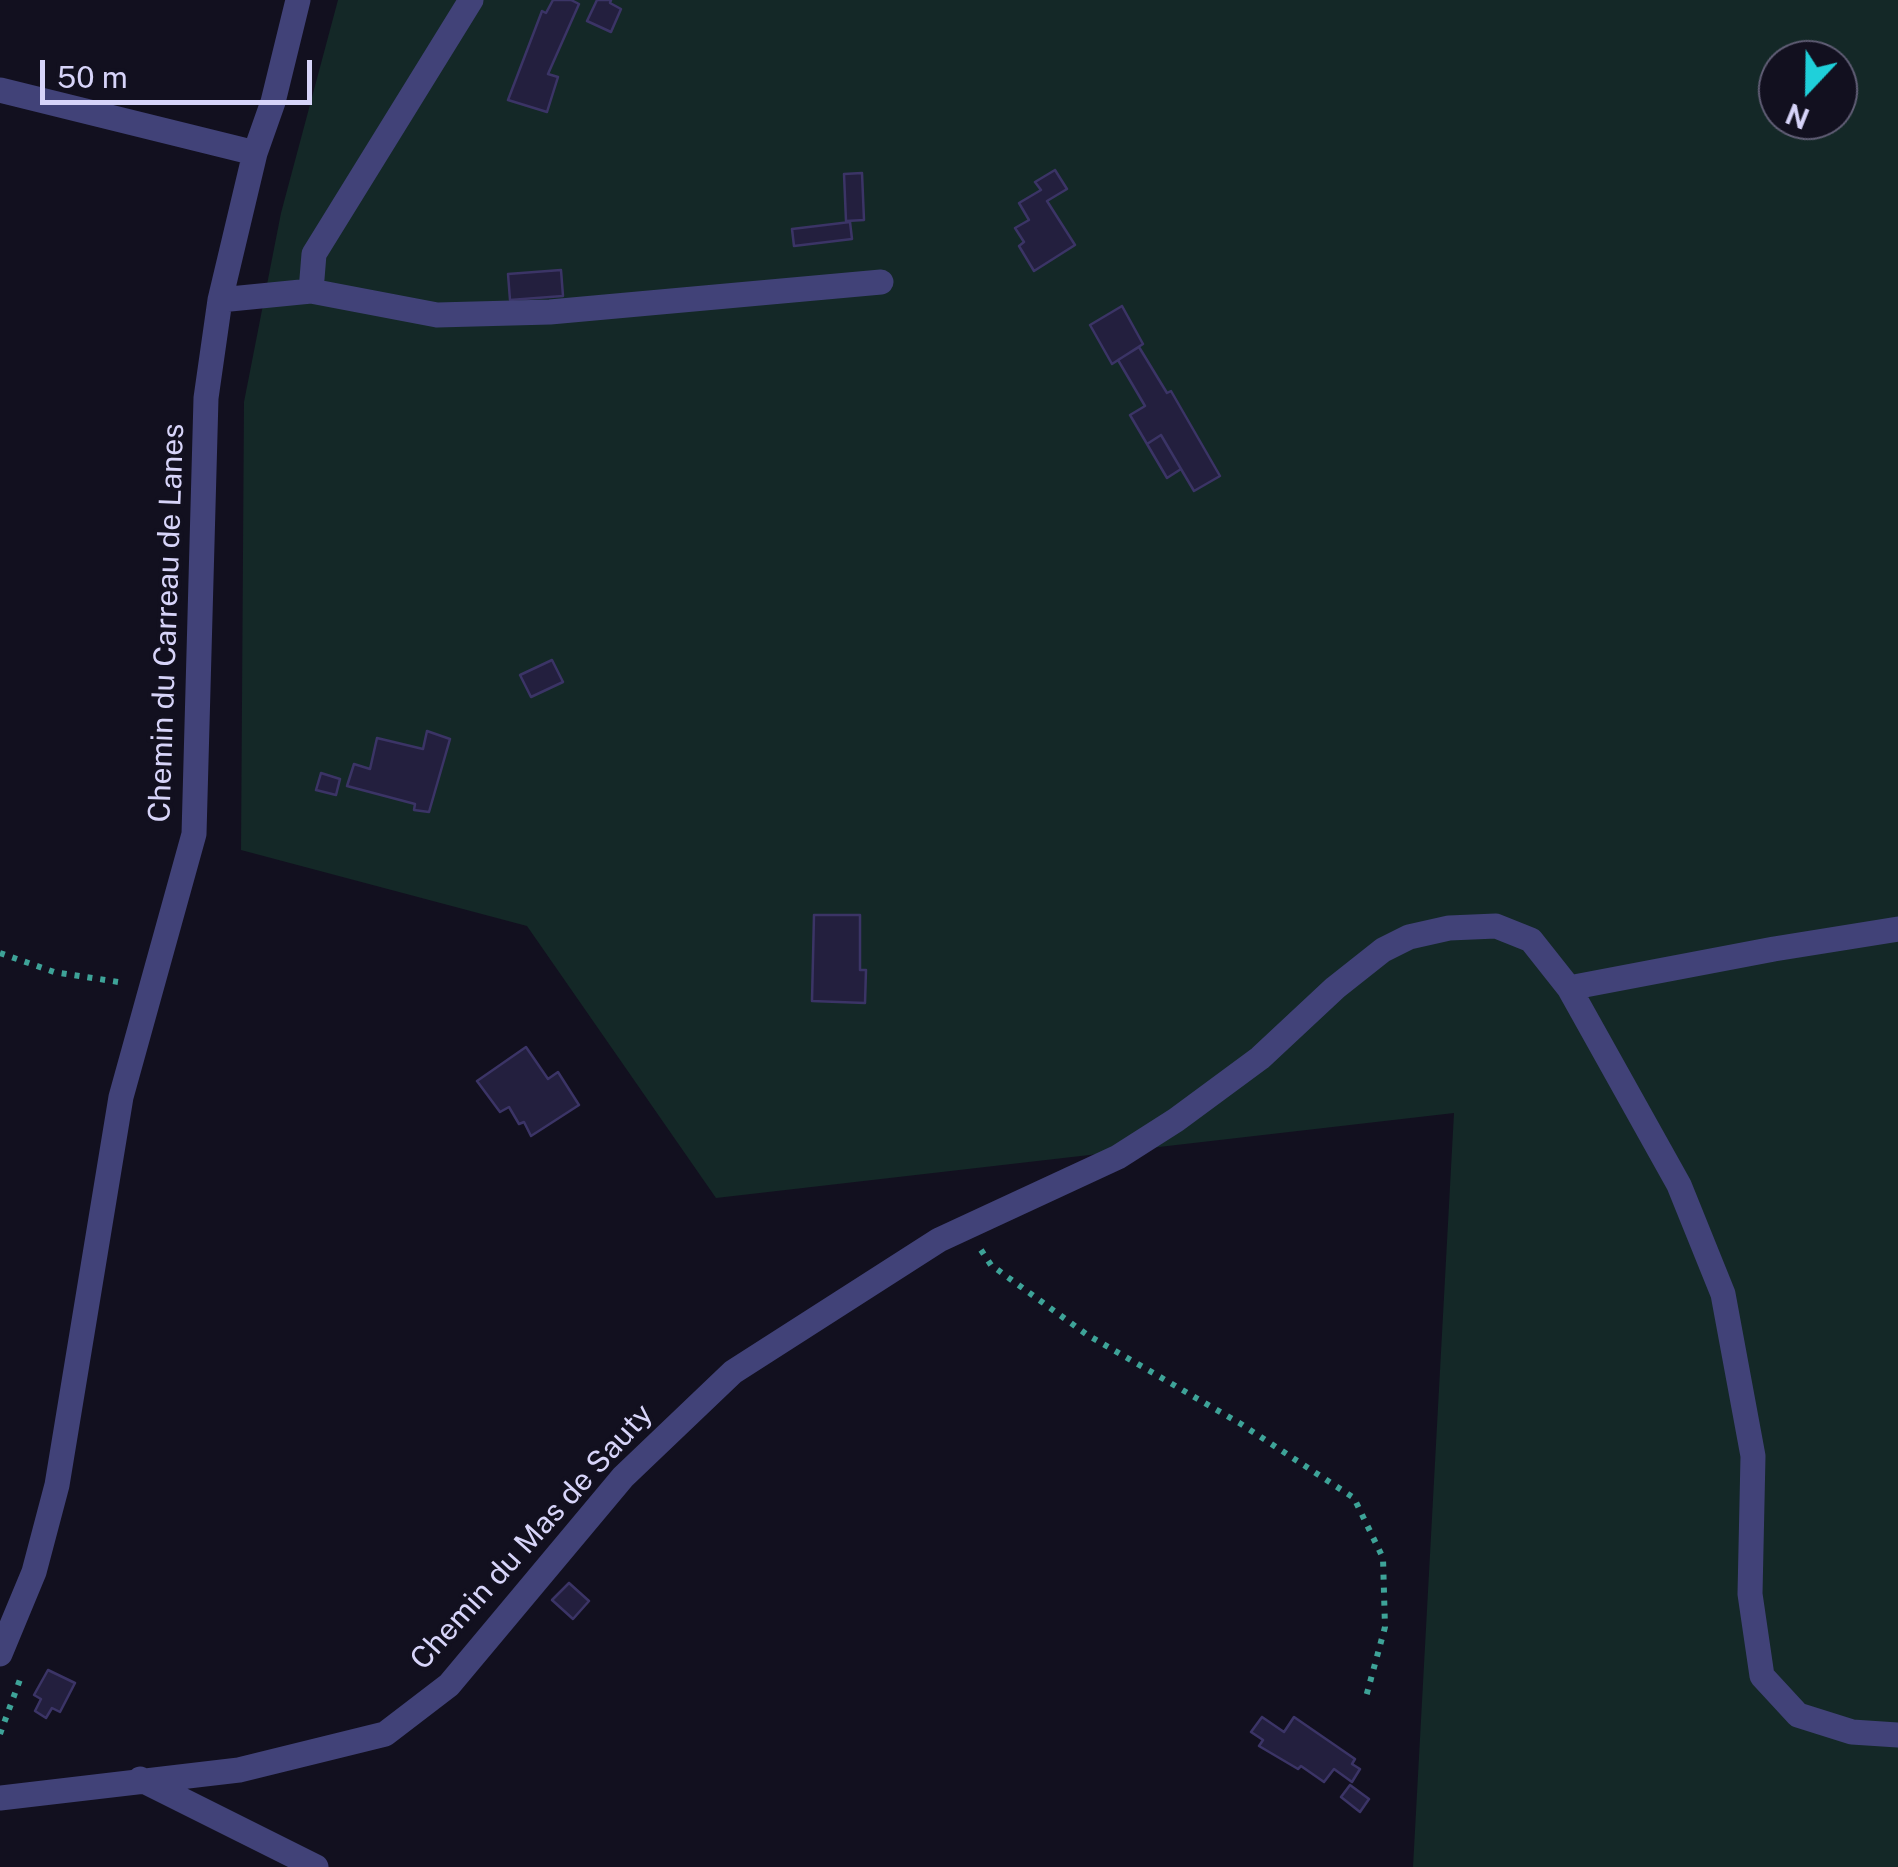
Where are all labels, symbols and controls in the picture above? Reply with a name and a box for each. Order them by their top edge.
scale bar [45,40,318,102]
north arrow [1758,40,1858,140]
text: 50 m [57,59,128,95]
text: N [1781,97,1814,136]
street label: Chemin du Carreau de Lanes [142,423,192,823]
street label: Chemin du Mas de Sauty [403,1397,661,1677]

